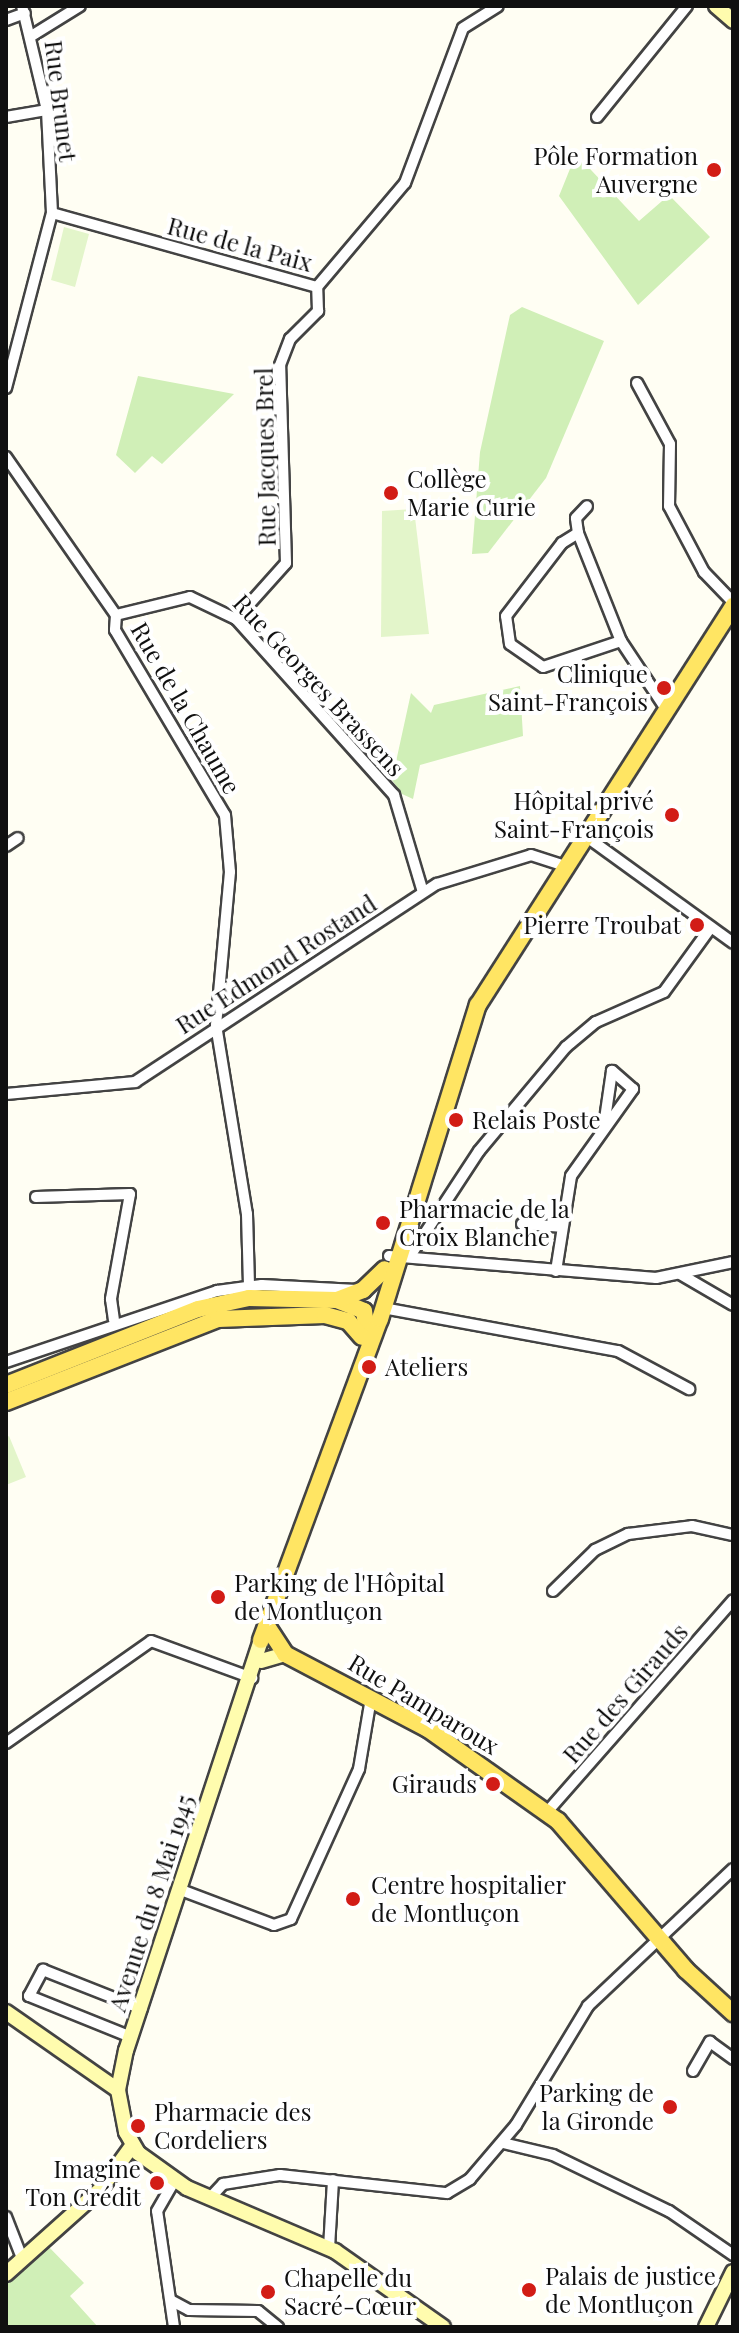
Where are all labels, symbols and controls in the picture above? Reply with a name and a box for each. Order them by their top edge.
street label: Rue Brunet [39,39,83,163]
place label: Pôle Formation Auvergne [533,142,698,198]
marker: Pôle Formation Auvergne [705,161,723,179]
street label: Rue de la Paix [164,211,316,277]
street label: Rue Jacques Brel [249,367,281,547]
place label: Collège Marie Curie [407,465,536,521]
marker: Collège Marie Curie [382,484,400,502]
street label: Rue Georges Brassens [227,588,411,782]
street label: Rue de la Chaume [125,617,247,799]
place label: Clinique Saint-François [488,660,648,716]
marker: Clinique Saint-François [655,679,673,697]
place label: Hôpital privé Saint-François [494,787,654,843]
marker: Hôpital privé Saint-François [661,804,683,826]
street label: Rue Edmond Rostand [170,888,382,1040]
place label: Pierre Troubat [523,911,681,939]
marker: Pierre Troubat [688,916,706,934]
place label: Relais Poste [472,1106,601,1134]
marker: Relais Poste [447,1111,465,1129]
place label: Pharmacie de la Croix Blanche [399,1195,571,1251]
marker: Pharmacie de la Croix Blanche [374,1214,392,1232]
place label: Ateliers [385,1353,468,1381]
marker: Ateliers [360,1358,378,1376]
place label: Parking de l'Hôpital de Montluçon [234,1569,446,1625]
marker: Parking de l'Hôpital de Montluçon [209,1588,227,1606]
street label: Rue des Girauds [557,1617,693,1769]
street label: Rue Pamparoux [344,1648,504,1760]
place label: Girauds [392,1770,477,1798]
marker: Girauds [484,1775,502,1793]
street label: Avenue du 8 Mai 1945 [102,1791,200,2015]
place label: Centre hospitalier de Montluçon [371,1871,567,1927]
marker: Centre hospitalier de Montluçon [342,1888,364,1910]
place label: Parking de la Gironde [539,2079,654,2135]
place label: Pharmacie des Cordeliers [154,2098,311,2154]
marker: Parking de la Gironde [661,2098,679,2116]
marker: Pharmacie des Cordeliers [129,2117,147,2135]
place label: Imagine Ton Crédit [25,2155,141,2211]
marker: Imagine Ton Crédit [148,2174,166,2192]
place label: Palais de justice de Montluçon [545,2262,716,2318]
place label: Chapelle du Sacré-Cœur [284,2264,416,2320]
marker: Palais de justice de Montluçon [520,2281,538,2299]
marker: Chapelle du Sacré-Cœur [259,2283,277,2301]

